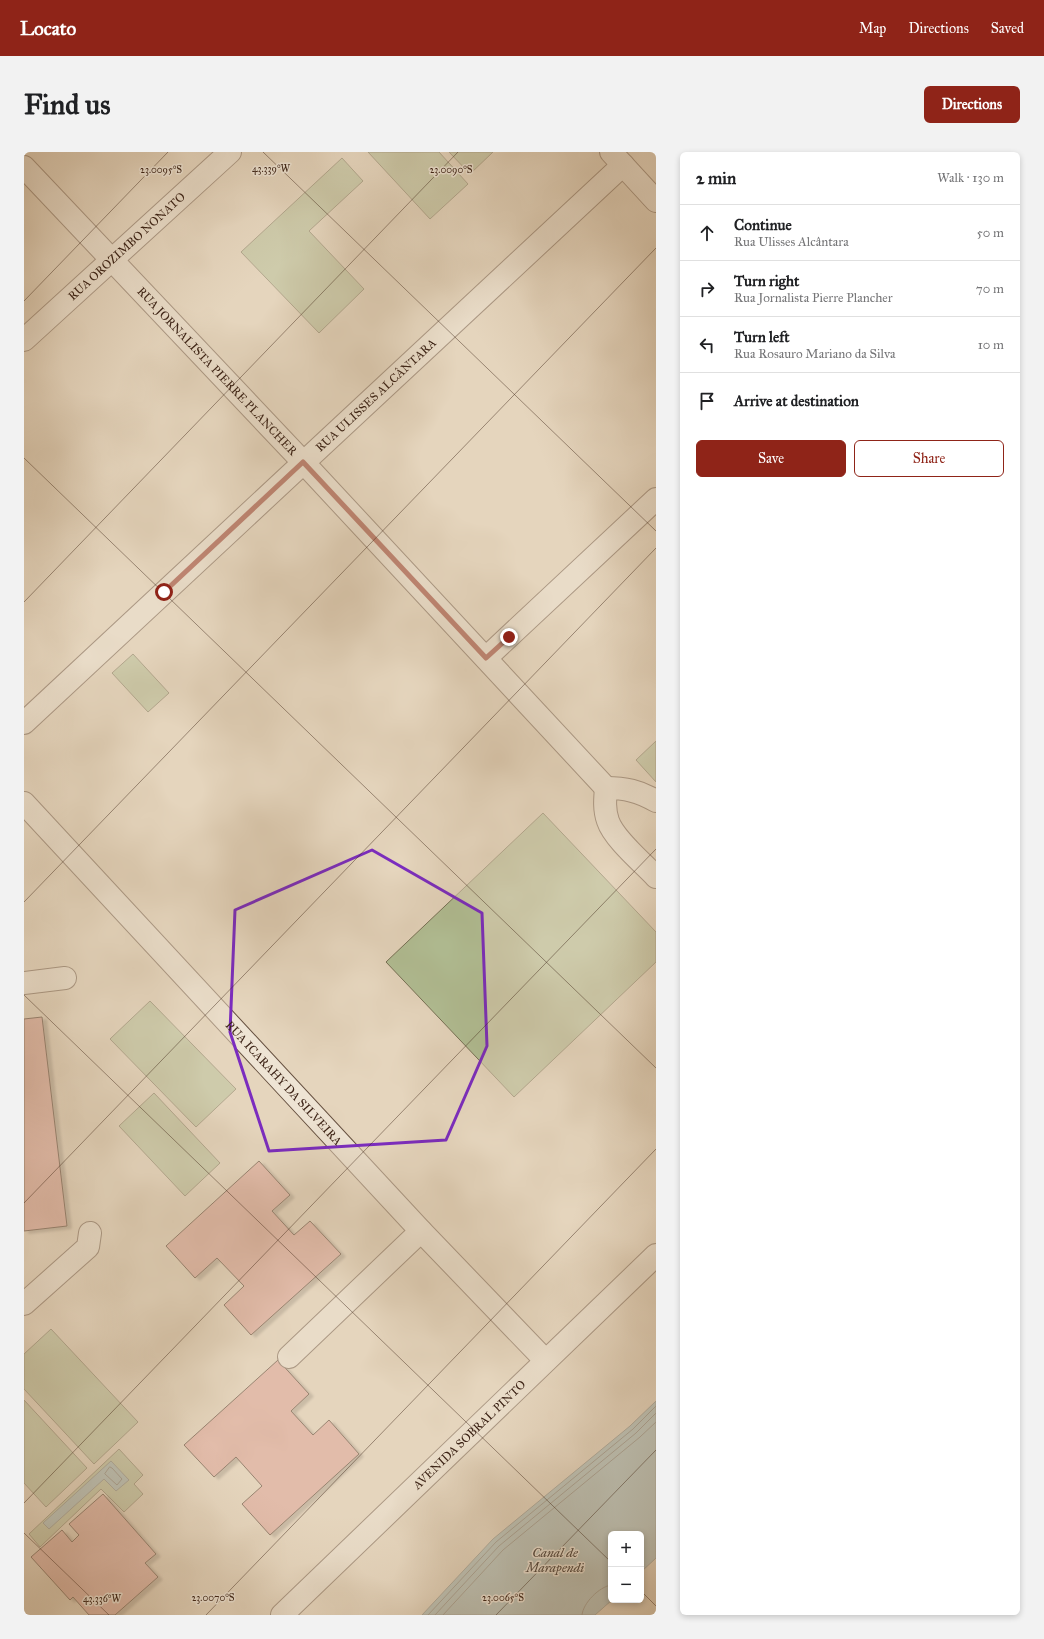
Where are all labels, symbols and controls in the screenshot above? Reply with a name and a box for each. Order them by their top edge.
text: Locato [20,17,76,40]
text: Map [859,20,886,37]
text: Directions [908,20,969,37]
text: Saved [991,20,1024,37]
button: Directions [924,86,1020,123]
text: Find us [24,87,110,122]
text: 43.339°W [252,163,291,175]
text: 23.0095°S [140,164,182,176]
text: 23.0090°S [429,164,473,176]
text: 2 min [696,168,736,189]
text: Walk · 130 m [937,170,1004,186]
street label: RUA OROZIMBO NONATO [65,189,188,303]
text: Continue [734,216,792,234]
icon: ahead [696,222,718,244]
text: 50 m [977,225,1004,241]
text: Rua Ulisses Alcântara [734,234,849,250]
text: Turn right [734,272,799,290]
icon: right [696,278,718,300]
text: 70 m [976,281,1004,297]
street label: RUA JORNALISTA PIERRE PLANCHER [134,284,300,459]
text: Rua Jornalista Pierre Plancher [734,290,893,306]
text: Turn left [734,328,790,346]
icon: left [696,334,718,356]
street label: RUA ULISSES ALCÂNTARA [313,336,439,455]
text: 10 m [978,337,1004,353]
text: Rua Rosauro Mariano da Silva [734,346,896,362]
icon: arrive [696,390,718,412]
text: Arrive at destination [734,392,859,410]
button: Save [696,440,846,477]
button: Share [854,440,1004,477]
route start [155,583,173,601]
route end [500,628,518,646]
street label: RUA ICARAHY DA SILVEIRA [223,1018,345,1148]
street label: AVENIDA SOBRAL PINTO [409,1377,529,1493]
map controls [608,1531,644,1603]
button: + [608,1531,644,1567]
water label: Canal de Marapendi [524,1545,584,1576]
button: − [608,1567,644,1603]
text: 23.0070°S [191,1592,235,1604]
text: 23.0065°S [482,1592,524,1604]
text: 43.336°W [83,1593,121,1605]

